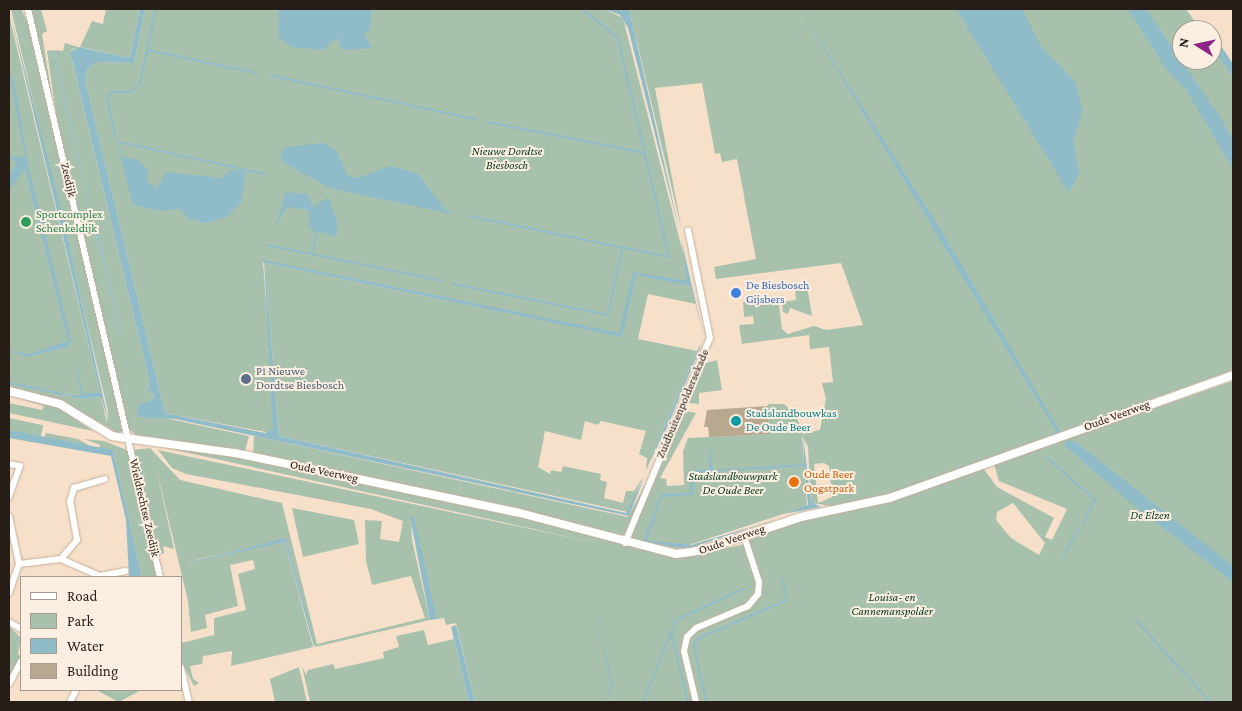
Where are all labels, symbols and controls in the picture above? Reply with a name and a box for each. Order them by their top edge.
north arrow [1172,20,1222,70]
text: N [1175,36,1192,49]
park label: Nieuwe Dordtse Biesbosch [472,145,542,173]
street label: Zeedijk [57,161,79,199]
place label: Sportcomplex Schenkeldijk [36,208,103,236]
marker: Sportcomplex Schenkeldijk [20,216,32,228]
place label: De Biesbosch Gijsbers [746,279,809,307]
marker: De Biesbosch Gijsbers [730,287,742,299]
street label: Zuidbuitenpoldersekade [653,347,713,461]
place label: P1 Nieuwe Dordtse Biesbosch [256,365,344,393]
marker: P1 Nieuwe Dordtse Biesbosch [240,373,252,385]
street label: Oude Veerweg [1082,397,1152,435]
place label: Stadslandbouwkas De Oude Beer [746,407,837,435]
marker: Stadslandbouwkas De Oude Beer [730,415,742,427]
street label: Wieldrechtse Zeedijk [126,457,162,559]
street label: Oude Veerweg [289,458,359,486]
place label: Oude Beer Oogstpark [804,468,854,496]
park label: Stadslandbouwpark De Oude Beer [688,470,778,498]
marker: Oude Beer Oogstpark [788,476,800,488]
park label: De Elzen [1130,509,1170,523]
street label: Oude Veerweg [697,522,767,558]
legend [20,576,182,691]
text: Road [67,588,97,604]
park label: Louisa- en Cannemanspolder [851,591,933,619]
text: Park [67,613,94,629]
text: Water [67,638,104,654]
text: Building [67,663,118,679]

